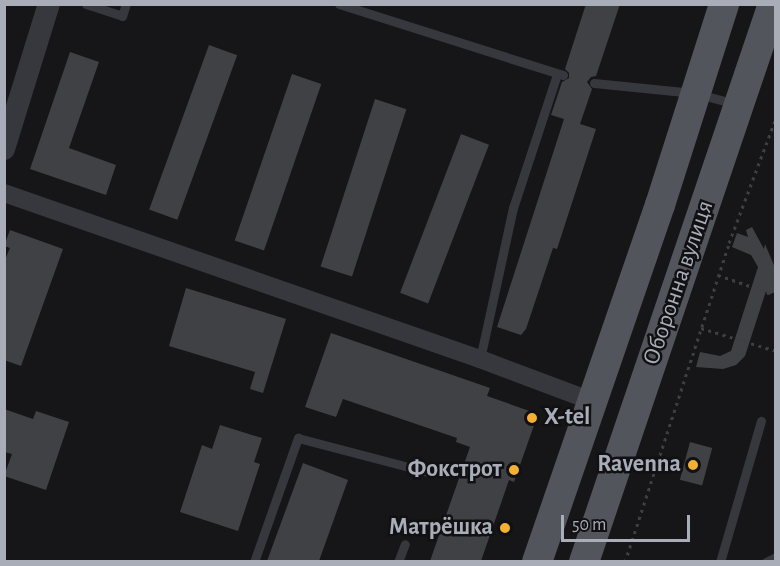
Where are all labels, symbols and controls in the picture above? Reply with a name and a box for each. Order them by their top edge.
street label: Оборонна вулиця [637,197,721,369]
place label: X-tel [544,404,590,432]
marker: X-tel [525,411,539,425]
place label: Ravenna [597,451,681,479]
place label: Фокстрот [407,456,502,484]
marker: Ravenna [686,458,700,472]
marker: Фокстрот [507,463,521,477]
scale bar [564,503,693,541]
place label: Матрёшка [389,514,493,542]
text: 50 m [572,516,606,534]
marker: Матрёшка [498,521,512,535]

